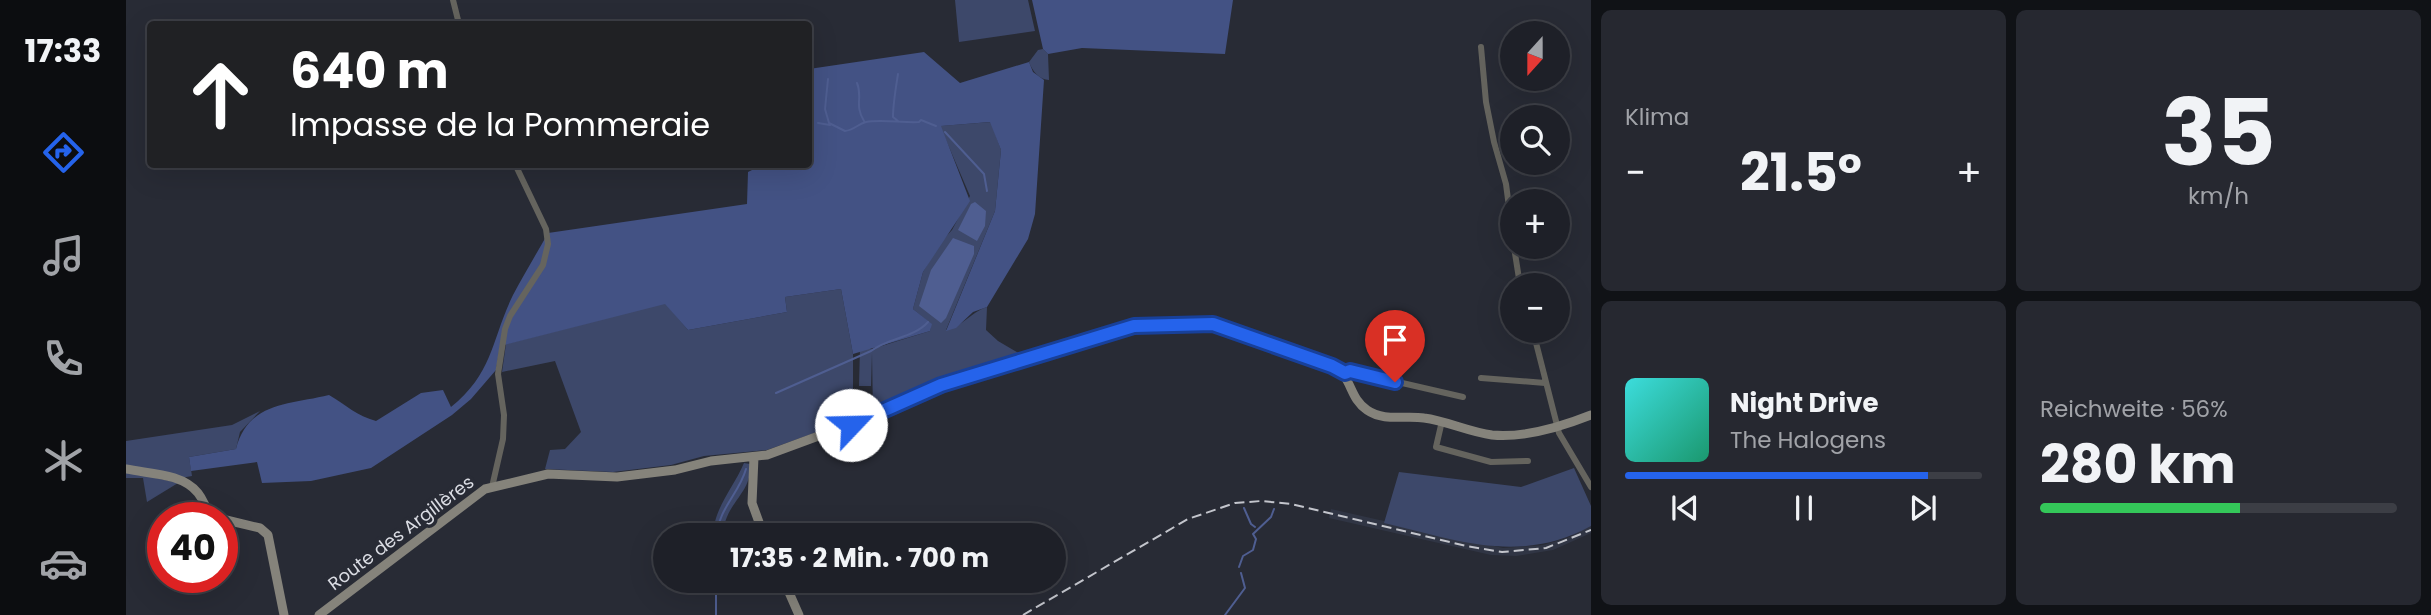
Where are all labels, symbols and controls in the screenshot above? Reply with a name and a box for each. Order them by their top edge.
north arrow [1500,21,1570,91]
map controls [1500,21,1570,343]
text: 17:33 [25,28,101,73]
text: 640 m [290,37,449,105]
icon: ahead [175,49,266,140]
text: 35 [2161,69,2276,197]
text: Klima [1625,101,1689,133]
text: Impasse de la Pommeraie [290,102,710,147]
button: search [1500,105,1570,175]
icon: directions [39,128,88,177]
text: 21.5° [1740,136,1862,209]
text: − [1625,146,1646,199]
text: + [1956,146,1982,199]
text: km/h [2188,180,2249,212]
button: + [1500,189,1570,259]
icon: music [39,231,88,280]
button: − [1500,273,1570,343]
pin [1365,310,1425,382]
icon: arrive [1376,321,1414,359]
icon: phone [39,334,88,383]
text: Night Drive [1730,385,1878,421]
position arrow [814,388,888,462]
text: Reichweite · 56% [2040,393,2228,425]
text: The Halogens [1730,424,1886,456]
text: 280 km [2040,428,2236,501]
icon: climate [39,436,88,485]
street label: Route des Argillères [323,469,479,596]
icon: previous [1666,489,1704,527]
icon: pause [1785,489,1823,527]
icon: next [1904,489,1942,527]
speed limit sign: 40 [147,502,238,593]
icon: car [39,539,88,588]
text: 17:35 · 2 Min. · 700 m [730,540,989,576]

